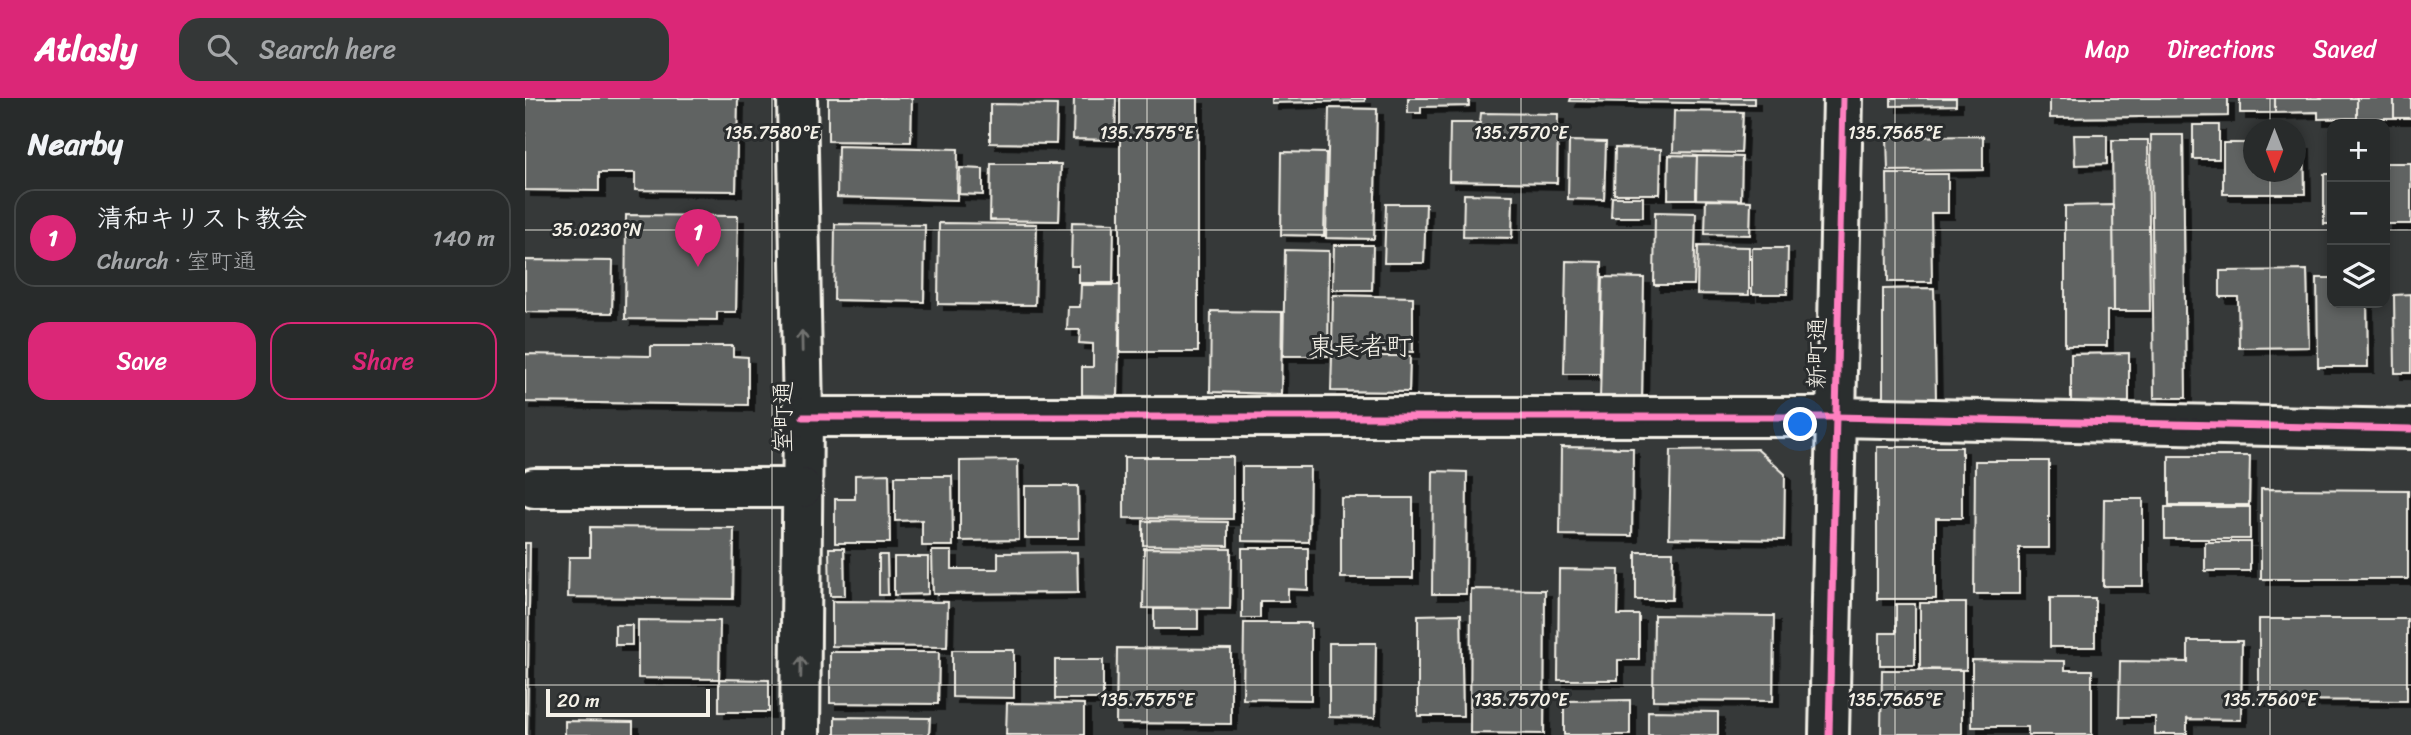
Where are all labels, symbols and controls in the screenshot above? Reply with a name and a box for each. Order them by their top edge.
search box [179,18,669,81]
text: Atlasly [35,20,137,78]
text: Search here [259,26,396,72]
text: Map [2085,28,2129,70]
text: Directions [2167,28,2275,70]
text: Saved [2313,28,2376,70]
icon: search [203,30,241,68]
text: Nearby [28,117,123,171]
text: 135.7580°E [724,117,821,149]
text: 135.7575°E [1100,117,1195,149]
text: 135.7570°E [1474,117,1569,149]
text: 135.7565°E [1848,117,1943,149]
north arrow [2243,119,2306,182]
map controls [2327,119,2390,308]
button: + [2327,119,2390,182]
button: − [2327,182,2390,245]
text: 清和キリスト教会 [97,195,307,241]
pin: 1 [675,209,721,267]
text: 35.0230°N [552,214,642,246]
text: 1 [48,218,58,259]
text: 140 m [433,218,495,259]
text: Church · 室町通 [97,241,256,282]
button: layers [2327,245,2390,308]
street label: 新町通 [1795,317,1839,389]
button: Save [28,322,256,400]
button: Share [270,322,497,400]
district label: 東長者町 [1308,323,1412,369]
one-way arrow [795,330,808,353]
street label: 室町通 [762,381,804,453]
your location [1783,407,1817,441]
one-way arrow [794,656,807,679]
text: 20 m [557,684,600,717]
text: 135.7575°E [1100,684,1195,716]
text: 135.7570°E [1474,684,1569,716]
text: 135.7565°E [1848,684,1943,716]
text: 135.7560°E [2223,684,2318,716]
scale bar [546,686,711,718]

